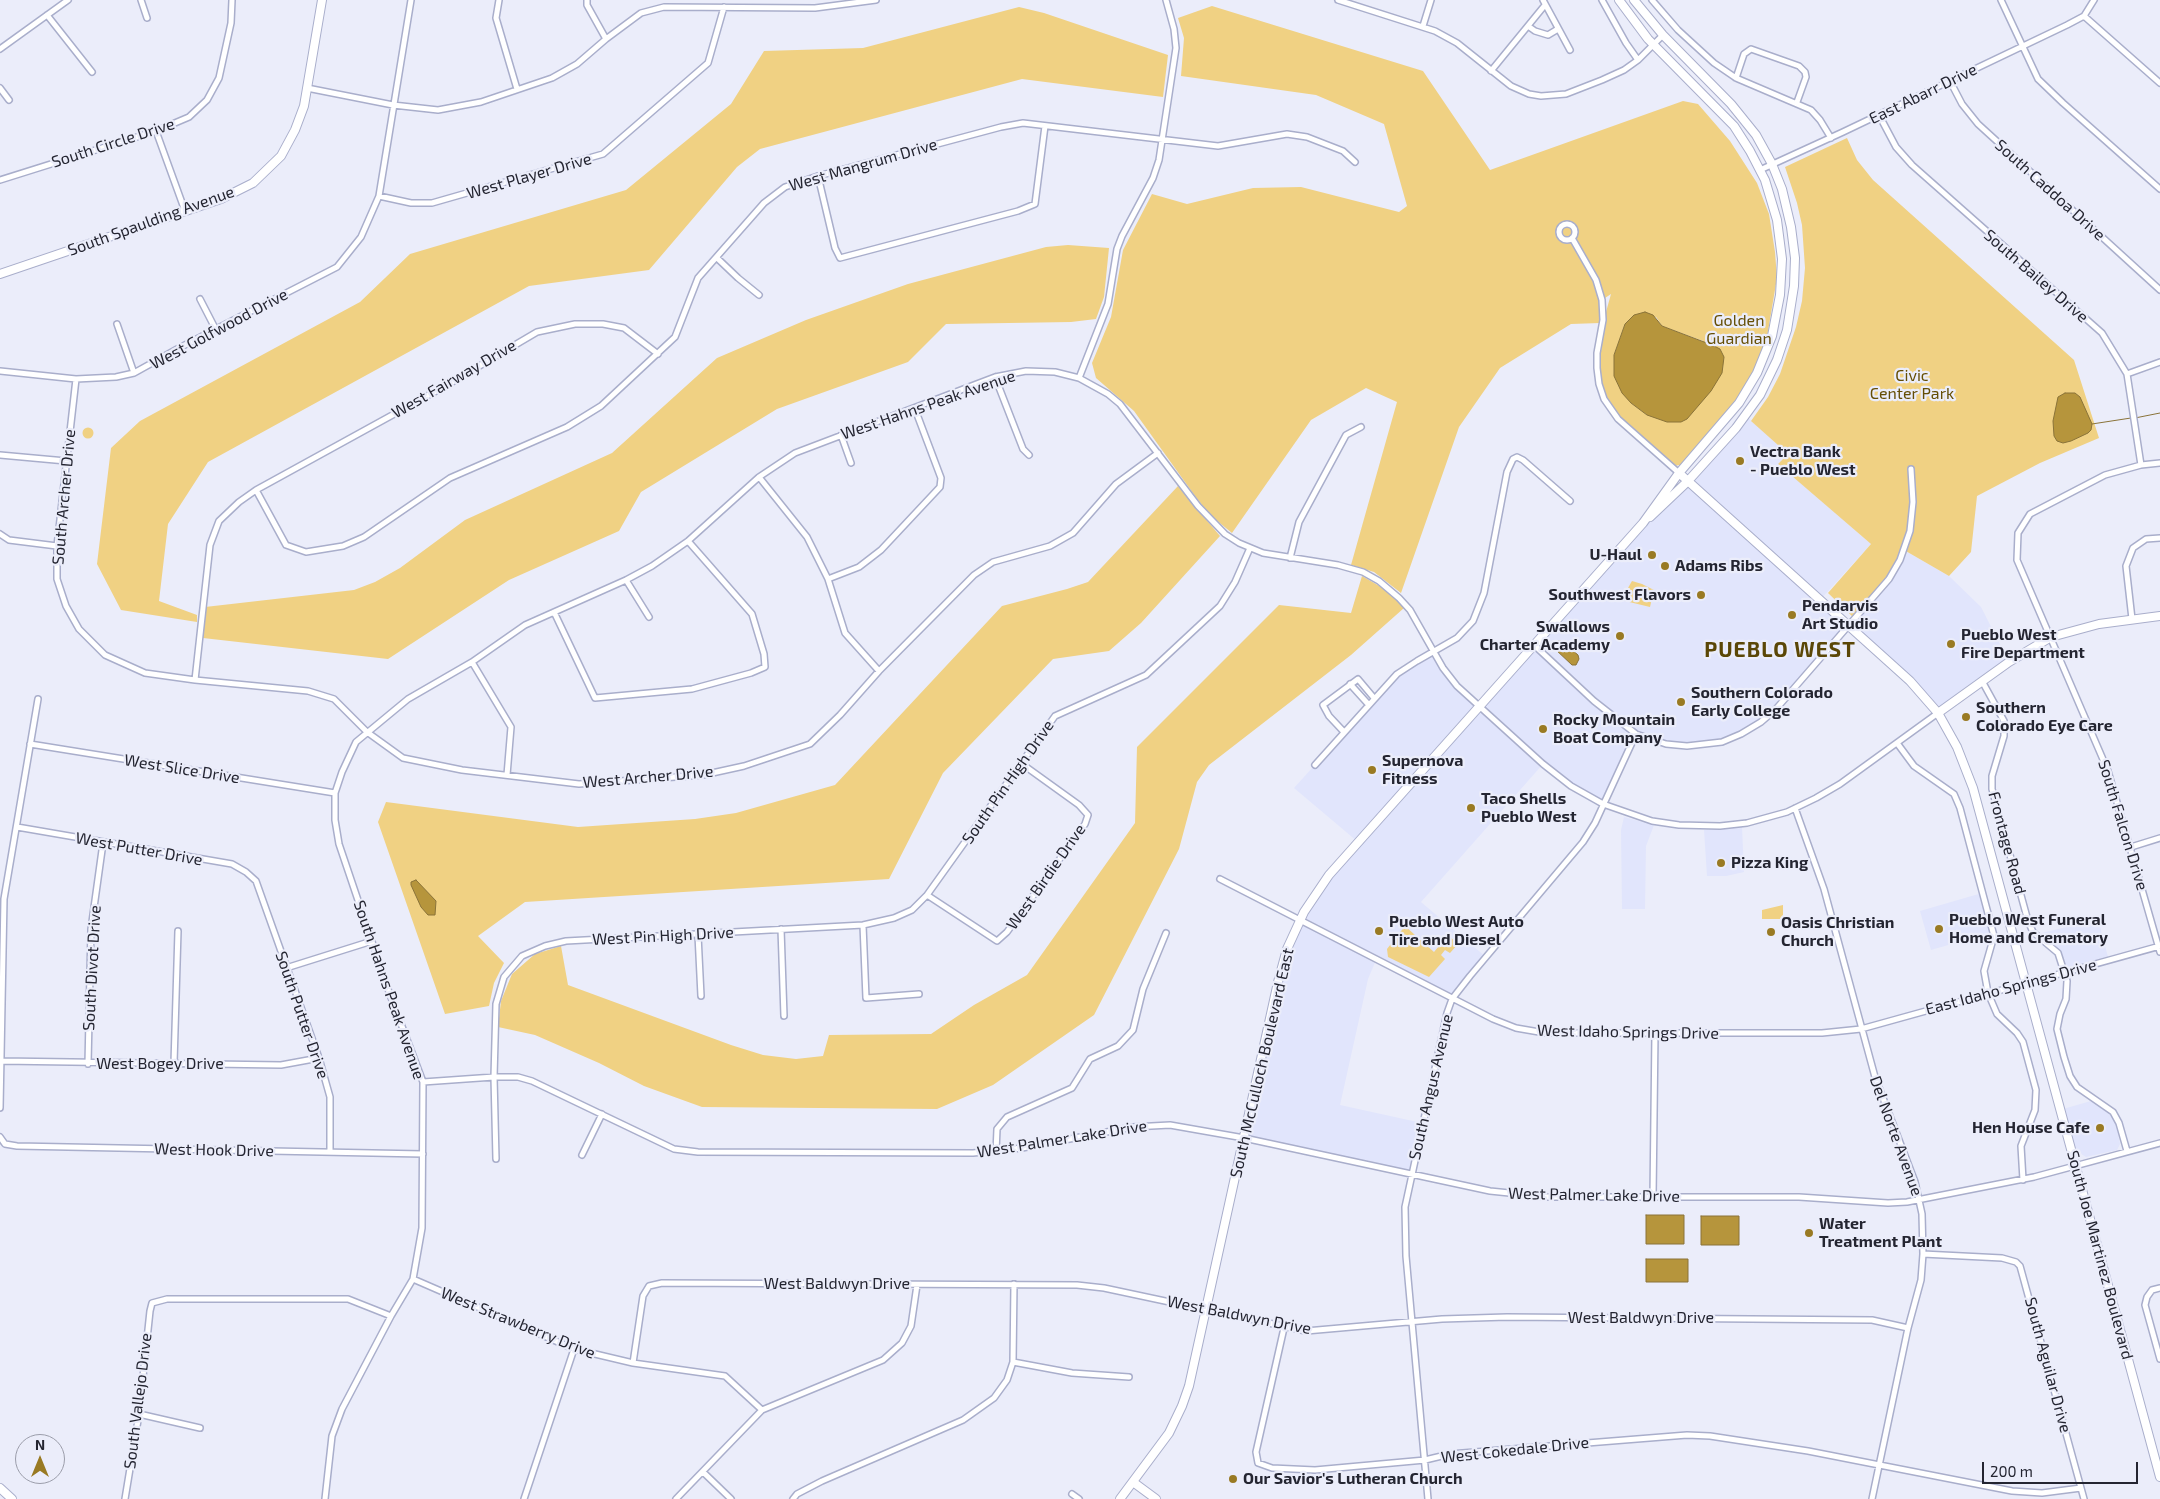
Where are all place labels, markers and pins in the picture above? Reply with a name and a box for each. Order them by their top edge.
place label: Vectra Bank - Pueblo West [1750,442,1856,480]
marker: Vectra Bank - Pueblo West [1734,455,1746,467]
place label: U-Haul [1589,545,1642,565]
marker: U-Haul [1646,549,1658,561]
place label: Adams Ribs [1675,556,1763,576]
marker: Adams Ribs [1659,560,1671,572]
place label: Southwest Flavors [1549,585,1691,605]
marker: Southwest Flavors [1695,589,1707,601]
place label: Pendarvis Art Studio [1802,596,1878,634]
marker: Pendarvis Art Studio [1786,609,1798,621]
place label: Swallows Charter Academy [1480,617,1610,655]
place label: Pueblo West Fire Department [1961,625,2085,663]
marker: Swallows Charter Academy [1614,630,1626,642]
marker: Pueblo West Fire Department [1945,638,1957,650]
place label: Southern Colorado Early College [1691,683,1833,721]
marker: Southern Colorado Early College [1675,696,1687,708]
place label: Southern Colorado Eye Care [1976,698,2113,736]
place label: Rocky Mountain Boat Company [1553,710,1675,748]
marker: Southern Colorado Eye Care [1960,711,1972,723]
marker: Rocky Mountain Boat Company [1537,723,1549,735]
place label: Supernova Fitness [1382,751,1463,789]
marker: Supernova Fitness [1366,764,1378,776]
place label: Taco Shells Pueblo West [1481,789,1576,827]
marker: Taco Shells Pueblo West [1465,802,1477,814]
place label: Pizza King [1731,853,1808,873]
marker: Pizza King [1715,857,1727,869]
place label: Pueblo West Funeral Home and Crematory [1949,910,2108,948]
place label: Pueblo West Auto Tire and Diesel [1389,912,1524,950]
place label: Oasis Christian Church [1781,913,1894,951]
marker: Pueblo West Funeral Home and Crematory [1933,923,1945,935]
marker: Pueblo West Auto Tire and Diesel [1373,925,1385,937]
marker: Oasis Christian Church [1765,926,1777,938]
place label: Hen House Cafe [1972,1118,2090,1138]
marker: Hen House Cafe [2094,1122,2106,1134]
place label: Water Treatment Plant [1819,1214,1942,1252]
marker: Water Treatment Plant [1803,1227,1815,1239]
place label: Our Savior's Lutheran Church [1243,1469,1463,1489]
marker: Our Savior's Lutheran Church [1227,1473,1239,1485]

